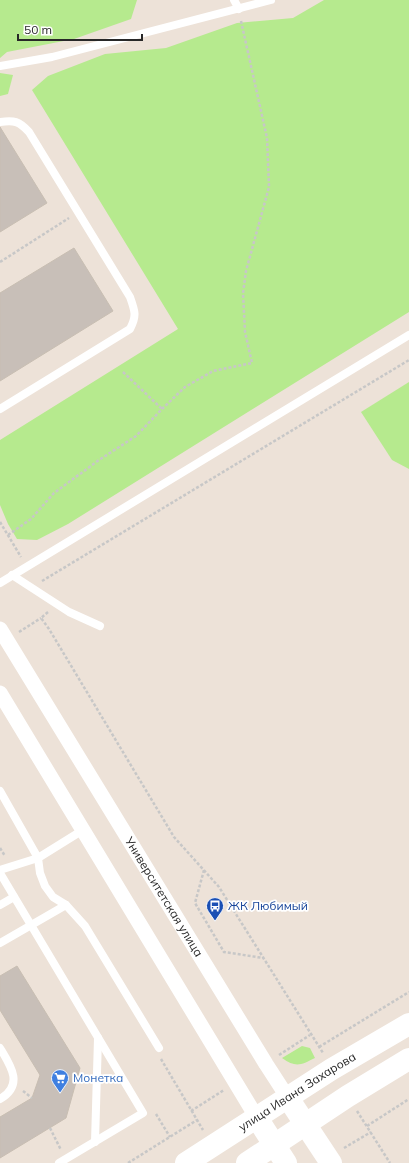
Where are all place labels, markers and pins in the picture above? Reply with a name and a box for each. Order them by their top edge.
bus stop icon: ЖК Любимый [205,896,225,921]
place label: ЖК Любимый [228,898,308,913]
supermarket icon: Монетка [50,1068,70,1093]
place label: Монетка [73,1070,123,1085]

